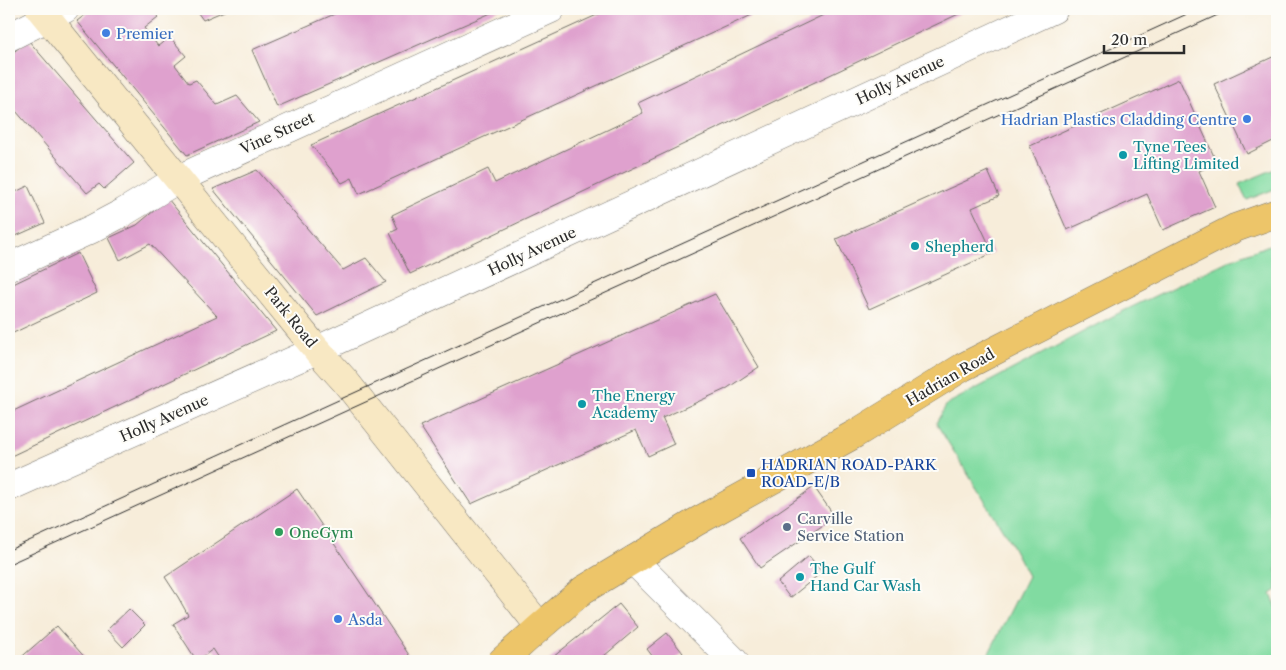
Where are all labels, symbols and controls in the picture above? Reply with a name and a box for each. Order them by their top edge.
scale bar [1104,22,1184,54]
place label: Premier [116,24,174,43]
marker: Premier [100,27,112,39]
text: 20 m [1111,30,1147,49]
street label: Holly Avenue [853,51,947,109]
street label: Vine Street [236,107,318,159]
place label: Hadrian Plastics Cladding Centre [1001,110,1237,129]
marker: Hadrian Plastics Cladding Centre [1241,113,1253,125]
place label: Tyne Tees Lifting Limited [1133,137,1239,173]
marker: Tyne Tees Lifting Limited [1117,149,1129,161]
street label: Holly Avenue [485,222,579,280]
place label: Shepherd [925,237,994,256]
marker: Shepherd [909,240,921,252]
street label: Park Road [261,283,321,351]
street label: Hadrian Road [902,344,998,410]
place label: The Energy Academy [591,386,676,422]
street label: Holly Avenue [117,390,211,446]
marker: The Energy Academy [576,398,588,410]
place label: HADRIAN ROAD-PARK ROAD-E/B [761,455,938,491]
marker: HADRIAN ROAD-PARK ROAD-E/B [745,467,757,479]
place label: Carville Service Station [797,509,905,545]
marker: Carville Service Station [781,521,793,533]
place label: OneGym [289,523,354,542]
marker: OneGym [273,526,285,538]
place label: The Gulf Hand Car Wash [810,559,922,595]
marker: The Gulf Hand Car Wash [794,571,806,583]
place label: Asda [347,610,383,629]
marker: Asda [332,613,344,625]

